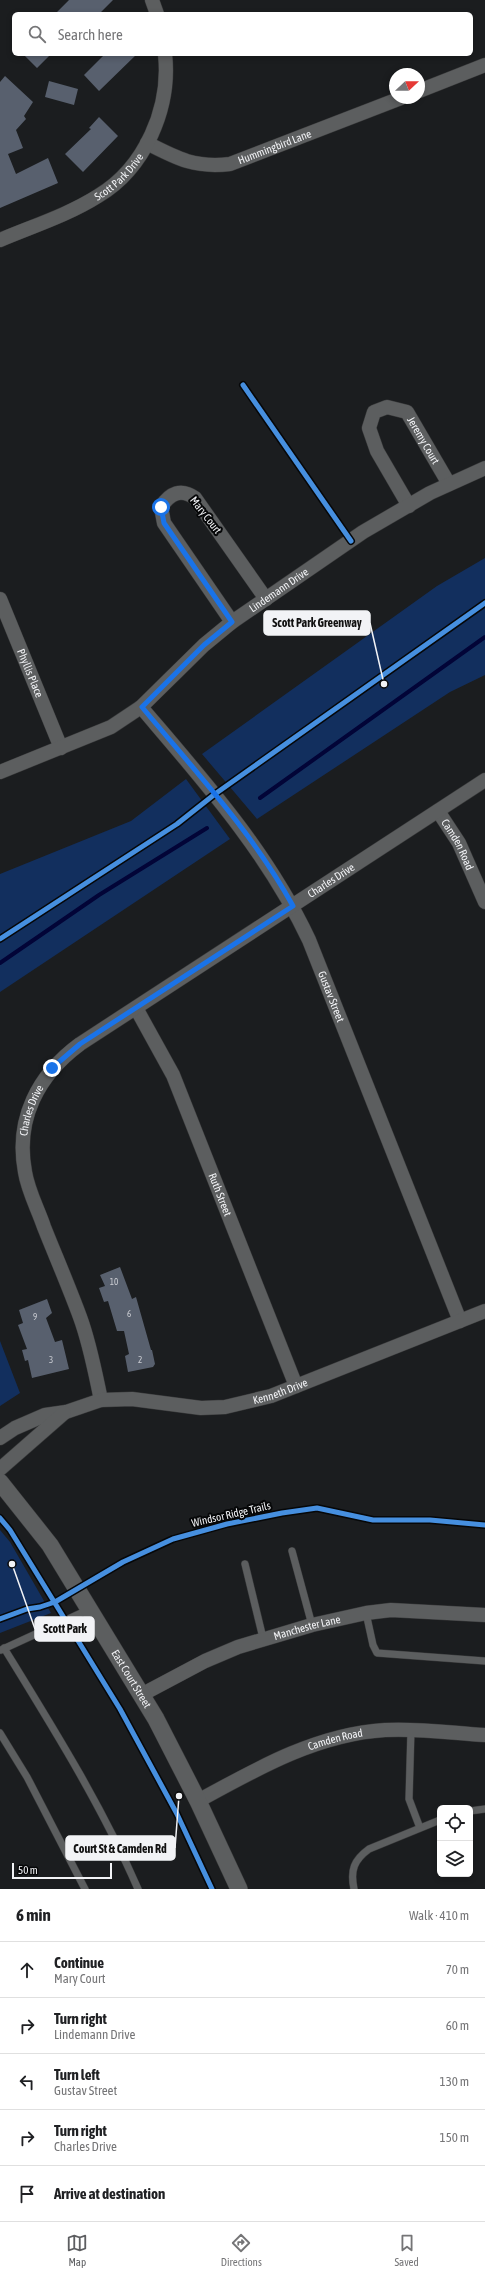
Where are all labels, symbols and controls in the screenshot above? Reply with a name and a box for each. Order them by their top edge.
search box [12,12,473,56]
icon: search [26,23,48,45]
text: Search here [58,26,123,43]
north arrow [389,68,425,104]
street label: Hummingbird Lane [236,127,313,166]
street label: Scott Park Drive [92,151,146,203]
street label: Jeremy Court [405,415,442,466]
street label: Mary Court [188,494,224,536]
route start [152,498,170,516]
street label: Lindemann Drive [247,566,310,614]
callout: Scott Park Greenway [264,611,370,635]
text: Scott Park Greenway [272,616,362,630]
street label: Phyllis Place [15,647,46,699]
street label: Camden Road [439,817,476,872]
street label: Charles Drive [305,861,357,900]
street label: Gustav Street [316,969,347,1024]
route end [43,1059,61,1077]
street label: Charles Drive [17,1083,46,1136]
street label: Ruth Street [206,1171,234,1218]
house number: 10 [110,1277,118,1287]
house number: 6 [127,1309,131,1319]
house number: 9 [33,1312,37,1322]
house number: 3 [49,1355,53,1365]
house number: 2 [138,1355,142,1365]
street label: Kenneth Drive [252,1376,309,1406]
street label: Windsor Ridge Trails [190,1499,272,1529]
street label: Manchester Lane [272,1613,341,1642]
callout: Scott Park [35,1617,94,1641]
text: Scott Park [43,1622,88,1636]
street label: East Court Street [109,1647,154,1710]
street label: Camden Road [306,1727,363,1753]
map controls [437,1805,473,1877]
button: locate [437,1805,473,1841]
callout: Court St & Camden Rd [66,1836,175,1860]
button: layers [437,1841,473,1877]
text: Court St & Camden Rd [73,1842,167,1856]
scale bar [12,1861,112,1880]
text: 50 m [18,1864,38,1876]
text: 6 min [16,1905,51,1925]
text: Walk · 410 m [409,1908,469,1923]
text: Continue [54,1954,104,1971]
icon: ahead [16,1959,38,1981]
text: 70 m [446,1962,469,1977]
text: Mary Court [54,1971,105,1986]
text: Turn right [54,2010,107,2027]
icon: right [16,2015,38,2037]
text: 60 m [446,2018,469,2033]
text: Lindemann Drive [54,2027,135,2042]
text: Turn left [54,2066,100,2083]
icon: left [16,2071,38,2093]
text: 130 m [440,2074,469,2089]
text: Gustav Street [54,2083,117,2098]
text: Turn right [54,2122,107,2139]
icon: right [16,2127,38,2149]
text: 150 m [440,2130,469,2145]
text: Charles Drive [54,2139,117,2154]
icon: arrive [16,2183,38,2205]
text: Arrive at destination [54,2185,165,2202]
tab: Map [66,2232,88,2268]
tab: Directions [221,2232,262,2268]
tab: Saved [394,2232,419,2268]

